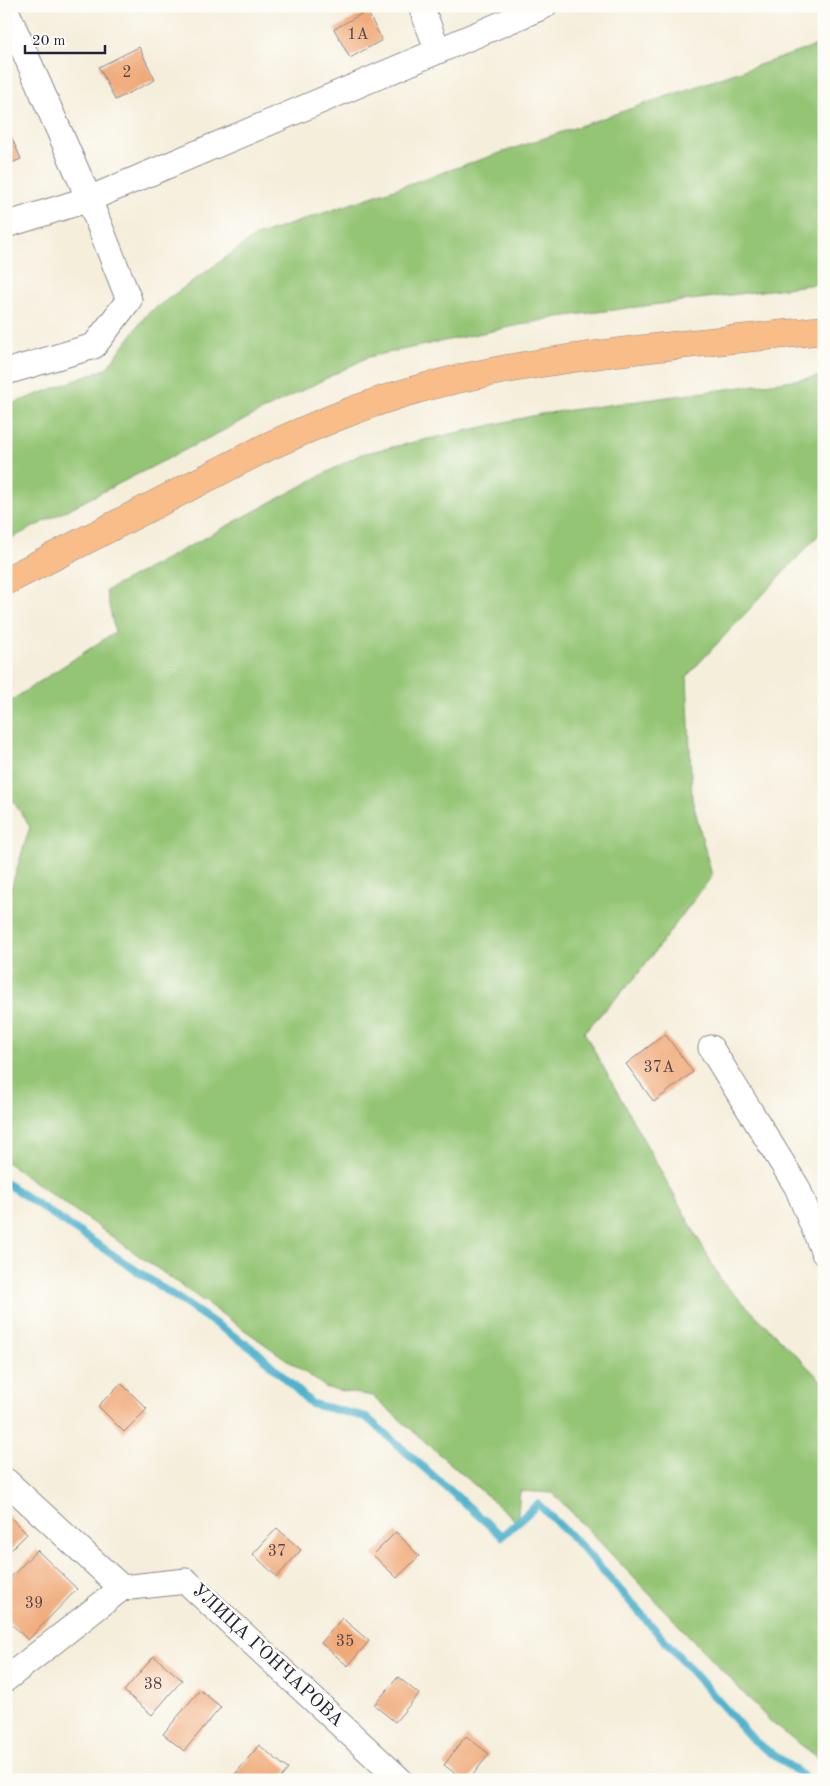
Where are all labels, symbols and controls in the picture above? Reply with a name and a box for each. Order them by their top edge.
scale bar [25,22,105,54]
house number: 1А [347,27,369,43]
text: 20 m [32,34,66,49]
house number: 2 [122,65,132,81]
house number: 37А [644,1060,674,1076]
house number: 37 [268,1544,286,1560]
street label: УЛИЦА ГОНЧАРОВА [188,1581,347,1731]
house number: 39 [25,1596,43,1612]
house number: 35 [336,1634,354,1650]
house number: 38 [144,1677,162,1693]

